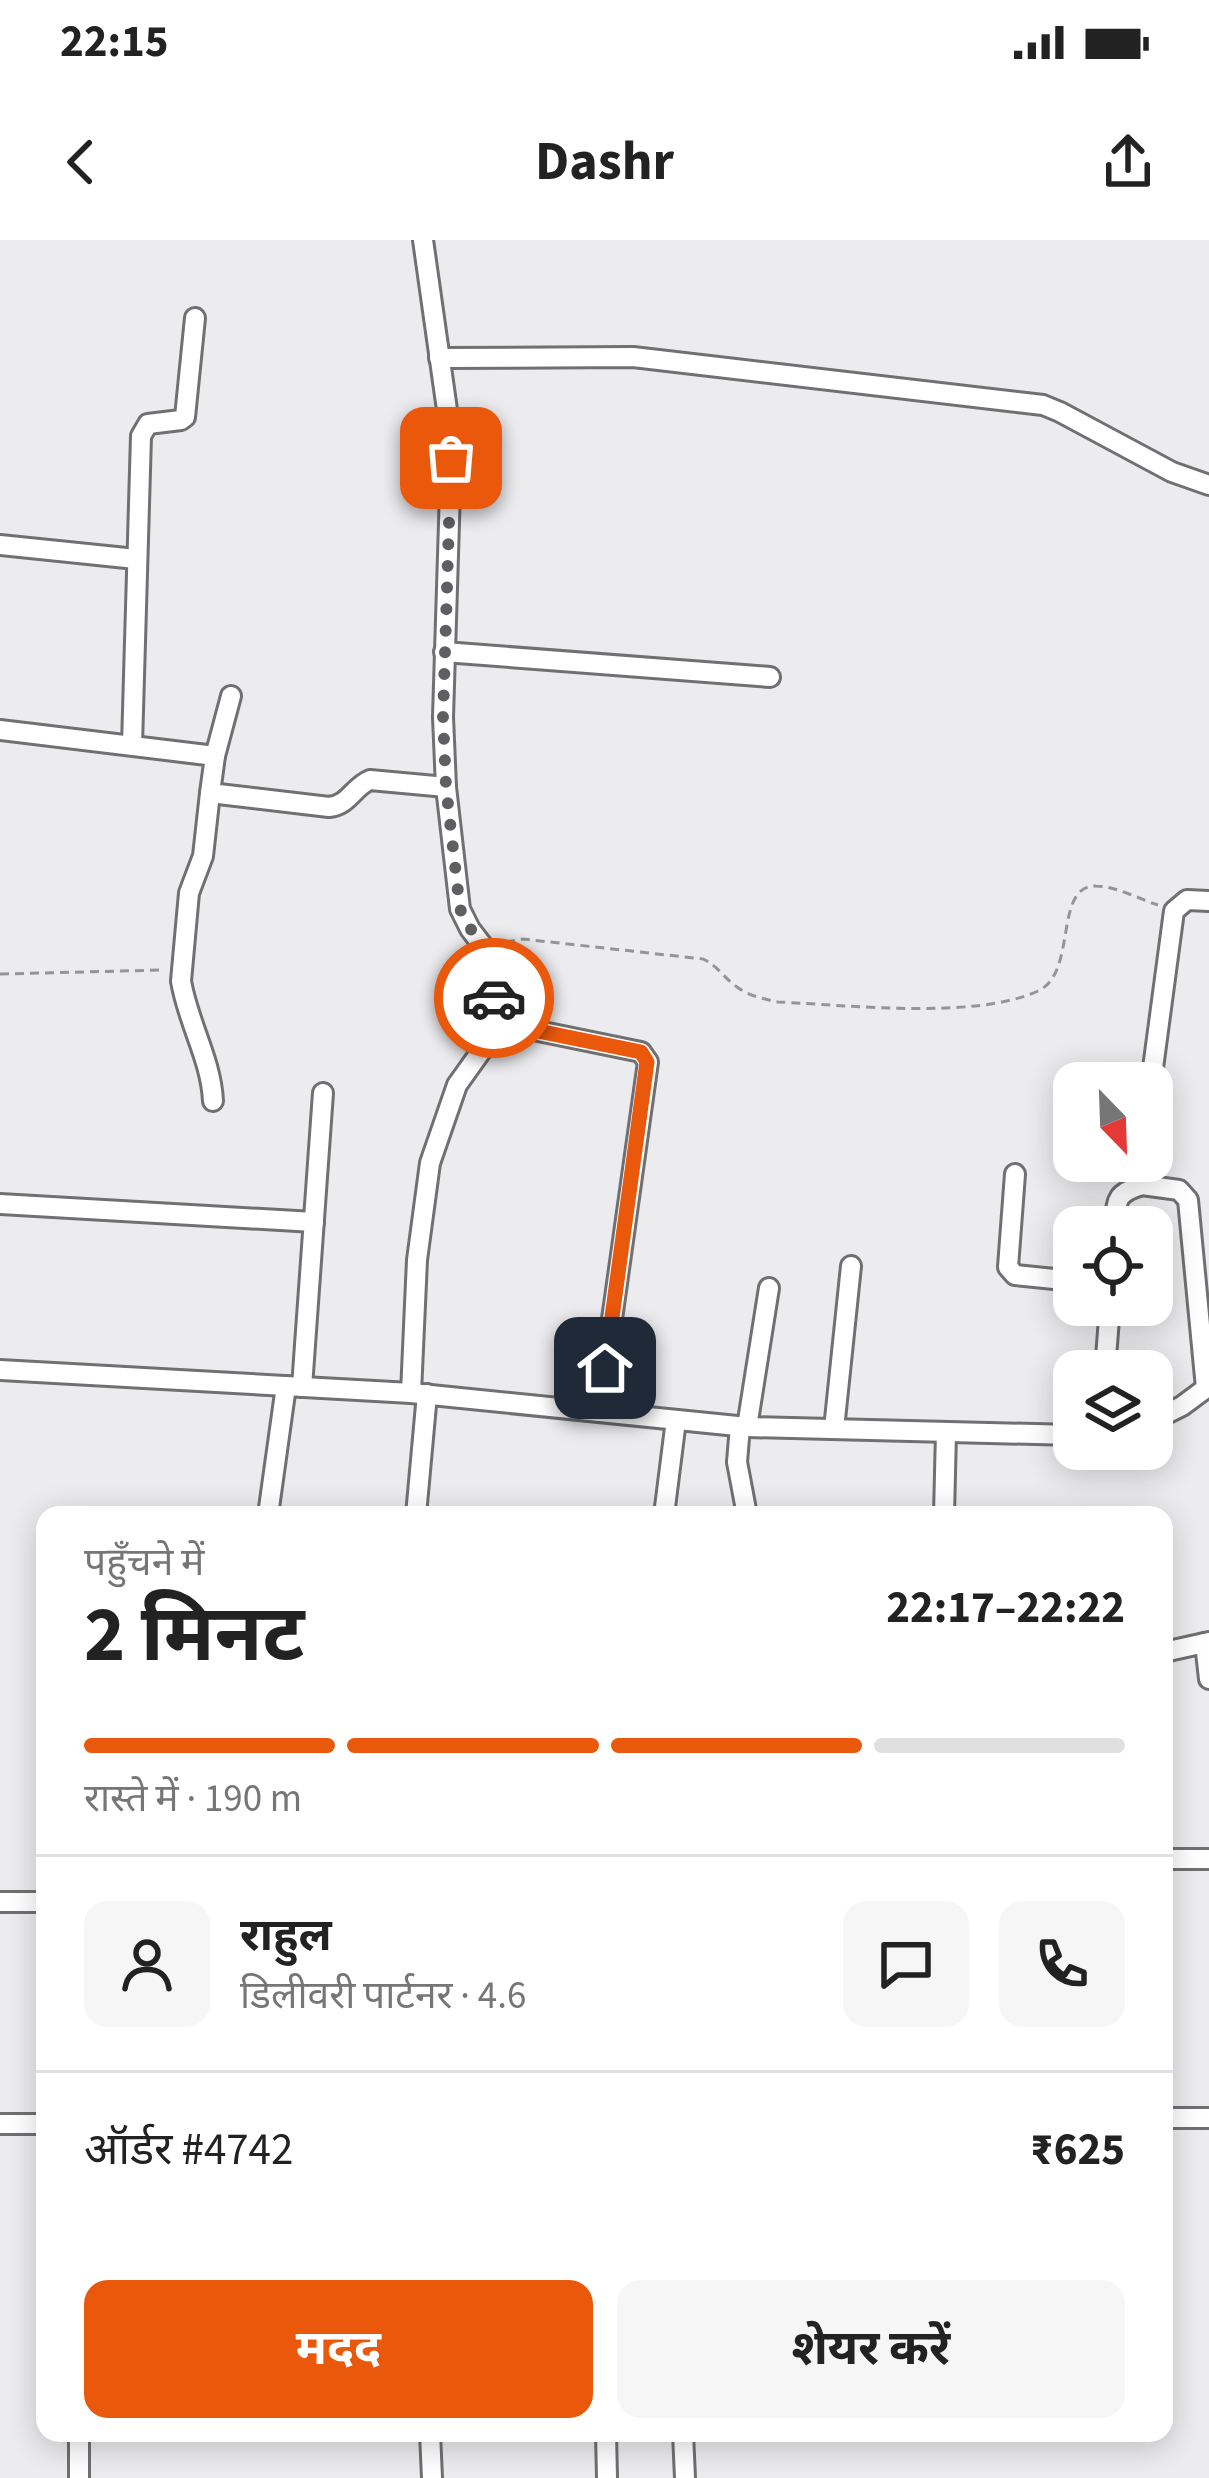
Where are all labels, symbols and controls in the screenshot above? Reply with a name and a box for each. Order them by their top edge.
text: 22:15 [60,10,169,74]
text: Dashr [535,124,674,201]
icon: back [48,129,114,195]
icon: share [1095,129,1161,195]
pin [400,407,502,509]
icon: bag [418,425,484,491]
courier [434,938,554,1058]
icon: car [461,965,527,1031]
north arrow [1053,1062,1173,1182]
map controls [1053,1062,1173,1470]
button: locate [1053,1206,1173,1326]
pin [554,1317,656,1419]
icon: home [572,1335,638,1401]
button: layers [1053,1350,1173,1470]
text: पहुँचने में [84,1535,204,1591]
text: 22:17–22:22 [886,1576,1125,1640]
text: 2 मिनट [84,1580,305,1691]
text: रास्ते में · 190 m [84,1771,302,1827]
button: person [84,1901,210,2027]
button: chat [843,1901,969,2027]
button: phone [999,1901,1125,2027]
text: राहुल [240,1904,332,1968]
text: डिलीवरी पार्टनर · 4.6 [240,1968,526,2024]
text: ऑर्डर #4742 [84,2118,293,2182]
text: ₹625 [1030,2118,1125,2182]
button: मदद [84,2280,593,2418]
button: शेयर करें [617,2280,1125,2418]

